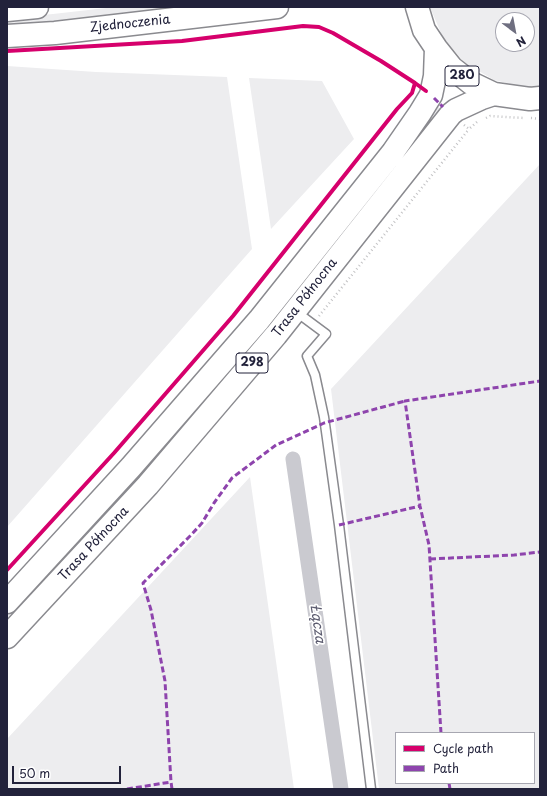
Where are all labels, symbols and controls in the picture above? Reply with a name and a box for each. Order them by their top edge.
street label: Zjednoczenia [89,12,171,36]
north arrow [495,12,535,52]
text: N [513,32,529,51]
road number: 280 [445,66,479,86]
street label: Trasa Północna [269,255,341,341]
road number: 298 [236,353,268,373]
street label: Trasa Północna [56,504,132,584]
water label: Łącza [306,603,328,645]
legend [395,732,535,784]
text: Cycle path [433,739,494,757]
scale bar [14,758,123,784]
text: Path [433,759,459,777]
text: 50 m [19,764,50,782]

